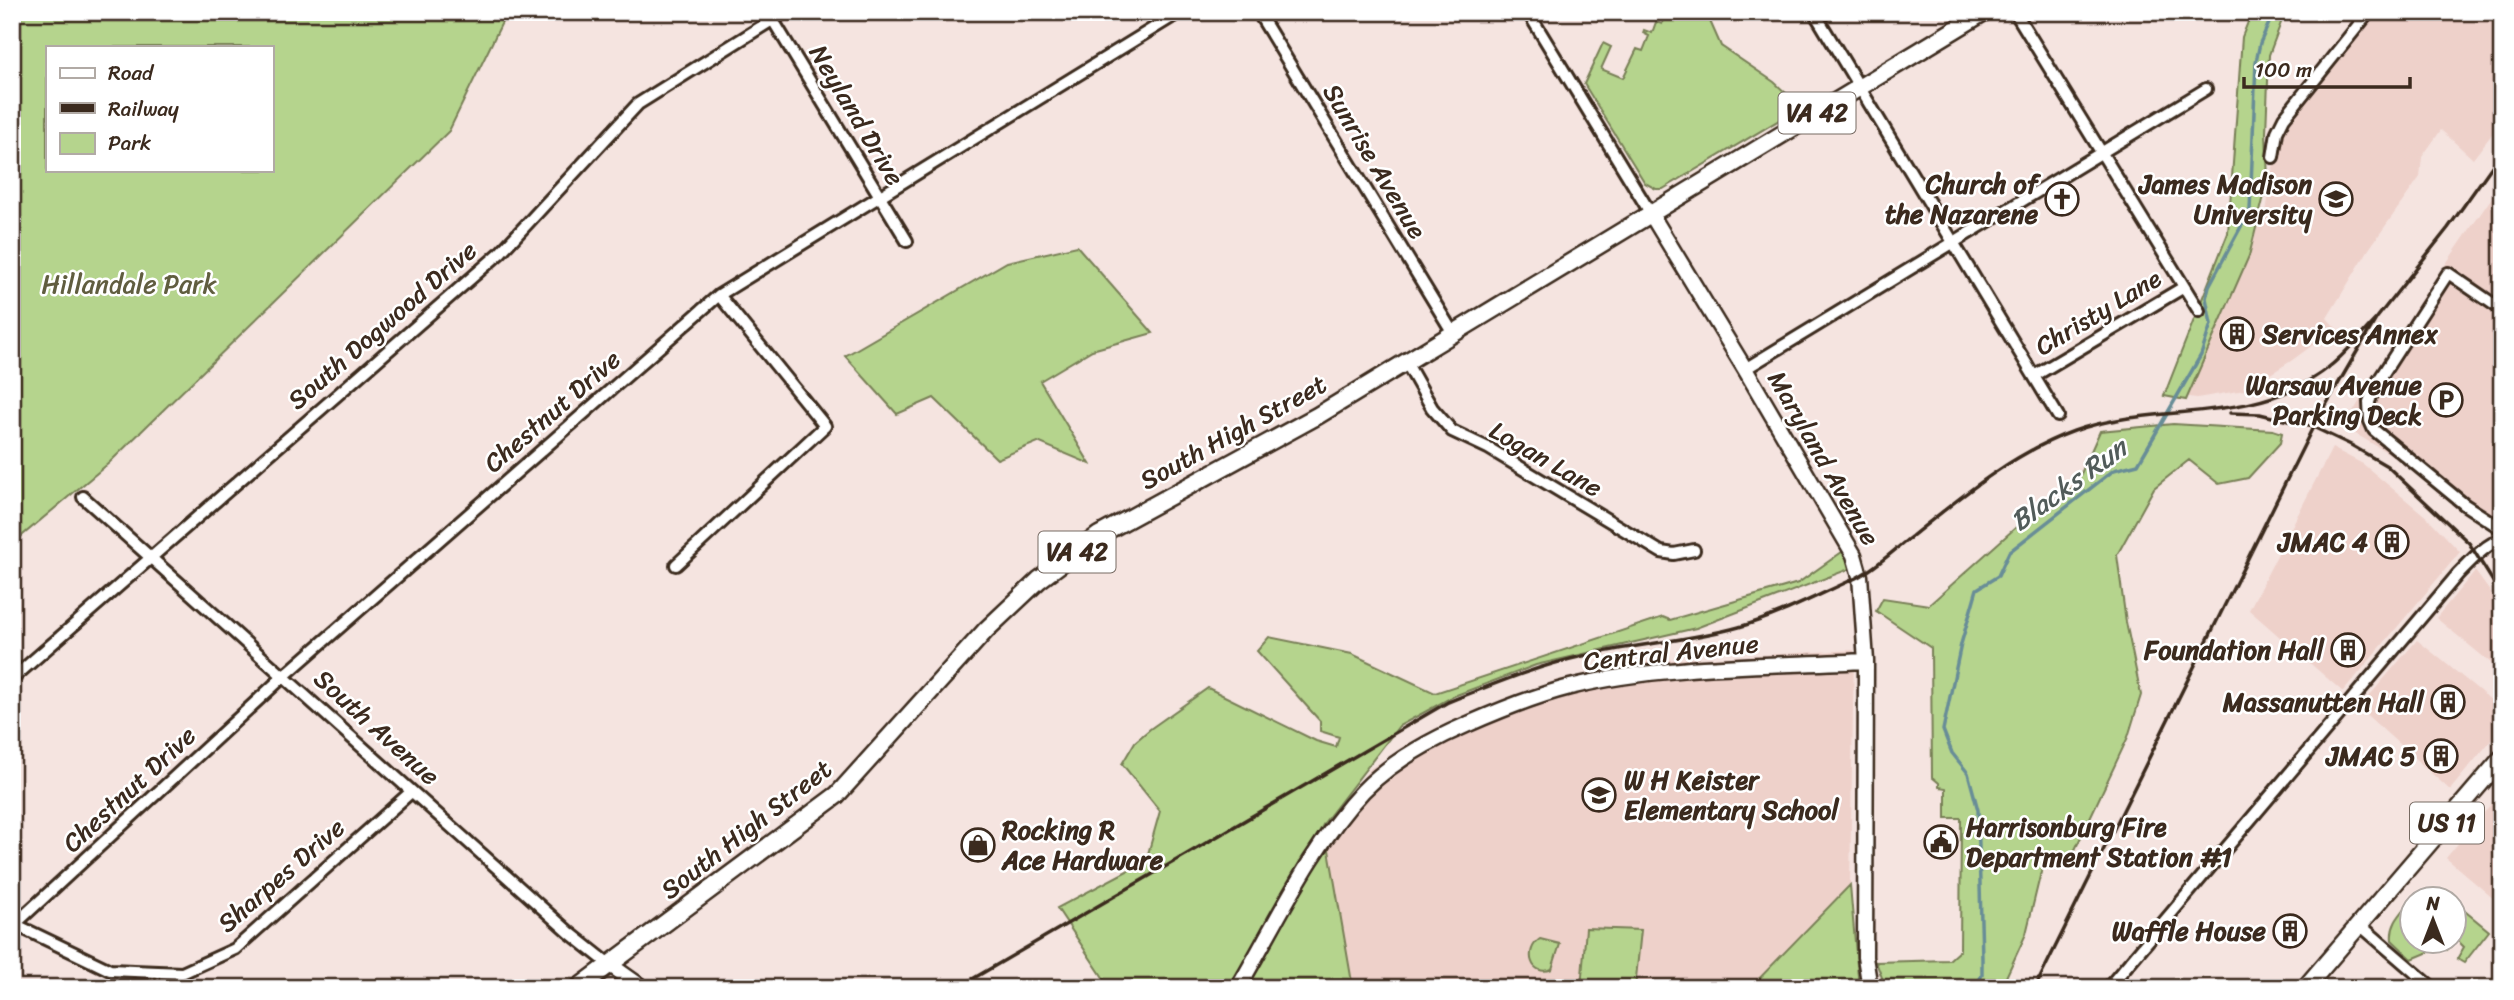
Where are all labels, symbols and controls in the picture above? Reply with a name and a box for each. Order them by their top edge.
street label: Neyland Drive [796,35,918,195]
legend [46,46,273,172]
scale bar [2244,46,2411,90]
text: 100 m [2255,51,2312,89]
text: Road [108,54,155,92]
street label: Sunrise Avenue [1310,74,1440,248]
text: Railway [108,90,179,128]
road number: VA 42 [1778,92,1856,134]
text: Park [108,124,151,162]
place label: Church of the Nazarene [1885,161,2042,237]
place label: James Madison University [2137,161,2313,237]
church icon: Church of the Nazarene [2043,180,2081,218]
school or university icon: James Madison University [2317,180,2355,218]
street label: South Dogwood Drive [276,229,488,421]
street label: Christy Lane [2025,256,2171,368]
park label: Hillandale Park [41,261,217,307]
place label: Services Annex [2261,311,2438,357]
building icon: Services Annex [2218,315,2256,353]
street label: Chestnut Drive [473,338,631,484]
street label: South High Street [1131,361,1335,503]
street label: Maryland Avenue [1755,361,1893,555]
place label: Warsaw Avenue Parking Deck [2246,362,2423,438]
parking icon: Warsaw Avenue Parking Deck [2427,381,2465,419]
street label: Logan Lane [1480,408,1612,510]
water label: Blacks Run [1999,423,2140,544]
place label: JMAC 4 [2276,519,2368,565]
building icon: JMAC 4 [2373,523,2411,561]
road number: VA 42 [1038,532,1116,572]
street label: Central Avenue [1581,620,1761,684]
place label: Foundation Hall [2143,627,2326,673]
building icon: Foundation Hall [2329,631,2367,669]
street label: South Avenue [303,657,451,797]
place label: Massanutten Hall [2222,679,2426,725]
building icon: Massanutten Hall [2429,683,2467,721]
street label: Chestnut Drive [51,714,207,864]
place label: JMAC 5 [2324,733,2416,779]
building icon: JMAC 5 [2422,737,2460,775]
street label: South High Street [650,747,842,911]
place label: W H Keister Elementary School [1624,757,1840,833]
school or university icon: W H Keister Elementary School [1580,776,1618,814]
road number: US 11 [2410,802,2484,844]
place label: Harrisonburg Fire Department Station #1 [1966,804,2232,880]
street label: Sharpes Drive [206,806,356,944]
place label: Rocking R Ace Hardware [1001,807,1164,883]
public building icon: Harrisonburg Fire Department Station #1 [1922,823,1960,861]
shop icon: Rocking R Ace Hardware [959,826,997,864]
north arrow [2398,884,2468,954]
text: N [2425,887,2440,920]
place label: Waffle House [2112,908,2267,954]
building icon: Waffle House [2271,912,2309,950]

